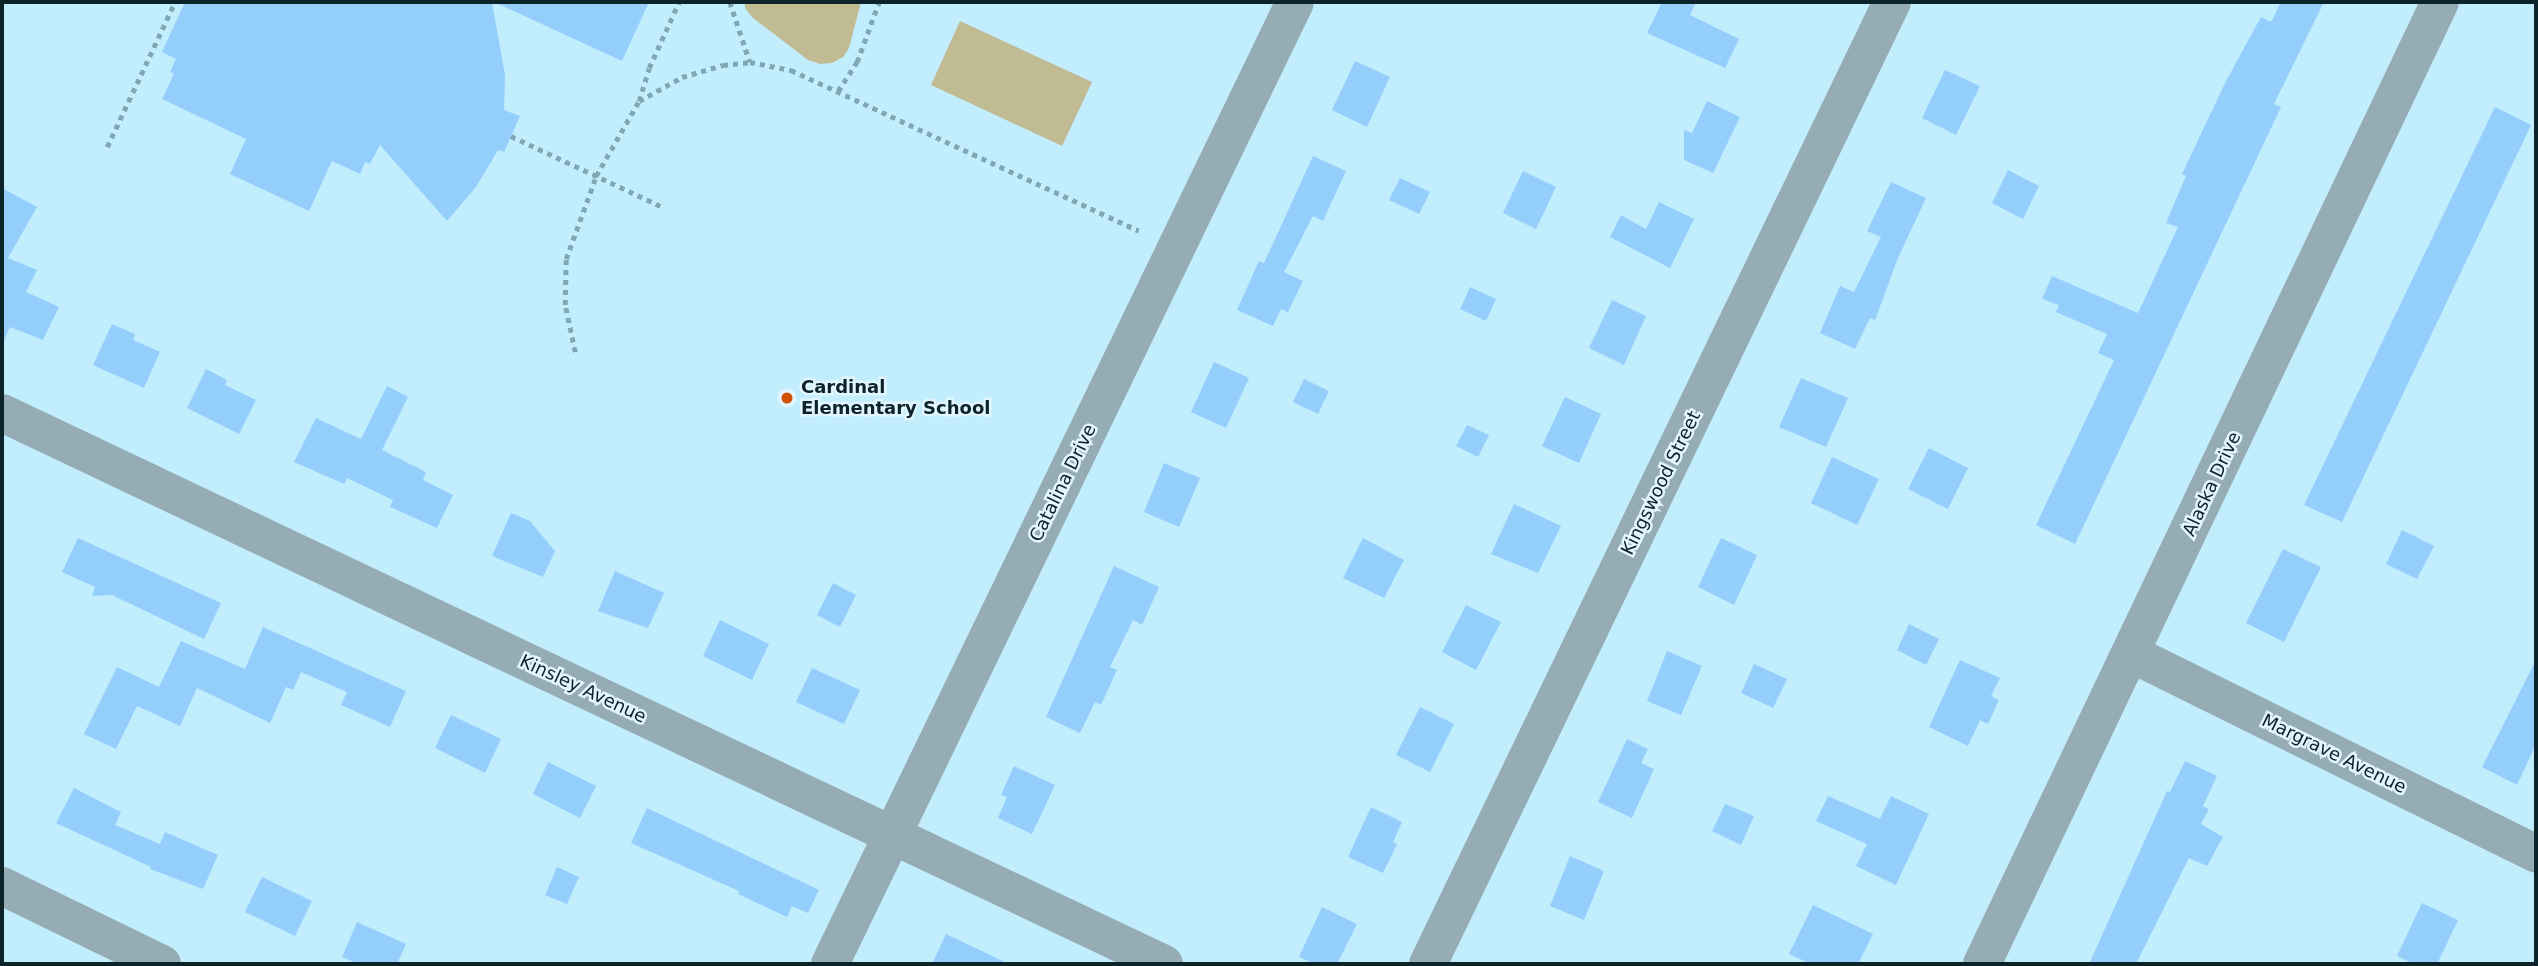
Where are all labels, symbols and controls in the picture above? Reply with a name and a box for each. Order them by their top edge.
place label: Cardinal Elementary School [801,377,990,420]
marker: Cardinal Elementary School [779,390,795,406]
street label: Kingswood Street [1617,407,1705,559]
street label: Catalina Drive [1025,421,1101,545]
street label: Alaska Drive [2178,428,2246,540]
street label: Kinsley Avenue [516,650,650,728]
street label: Margrave Avenue [2258,710,2410,798]

